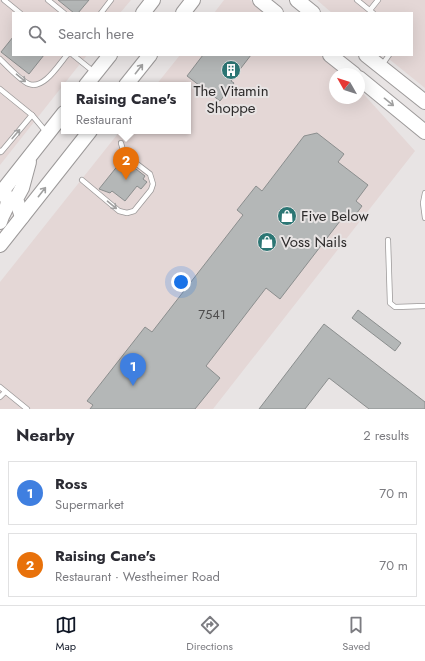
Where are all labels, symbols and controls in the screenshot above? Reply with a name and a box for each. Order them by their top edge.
search box [12,12,413,56]
icon: search [26,23,48,45]
text: Search here [58,23,134,45]
building icon: The Vitamin Shoppe [220,59,242,81]
one-way arrow [135,63,143,74]
north arrow [329,68,365,104]
one-way arrow [16,73,27,82]
place label: The Vitamin Shoppe [193,80,269,119]
popup [61,82,191,134]
text: Raising Cane's [76,88,176,110]
one-way arrow [384,98,395,107]
text: Restaurant [76,110,132,129]
one-way arrow [11,129,20,139]
pin: 2 [113,147,139,180]
one-way arrow [37,187,46,198]
one-way arrow [106,200,117,209]
shop icon: Five Below [276,205,298,227]
place label: Five Below [301,205,370,227]
shop icon: Voss Nails [256,231,278,253]
place label: Voss Nails [281,231,347,253]
your location [171,272,191,292]
house number: 7541 [198,305,226,324]
pin: 1 [120,353,146,386]
text: Nearby [16,423,74,447]
text: 2 results [363,426,409,445]
text: Ross [55,473,87,495]
text: 1 [27,484,33,503]
text: 70 m [379,484,408,503]
text: Supermarket [55,495,124,514]
text: Raising Cane's [55,545,156,567]
text: 2 [26,556,34,575]
text: 70 m [379,556,408,575]
text: Restaurant · Westheimer Road [55,567,220,586]
tab: Map [55,614,77,654]
tab: Directions [186,614,233,654]
tab: Saved [342,614,370,654]

